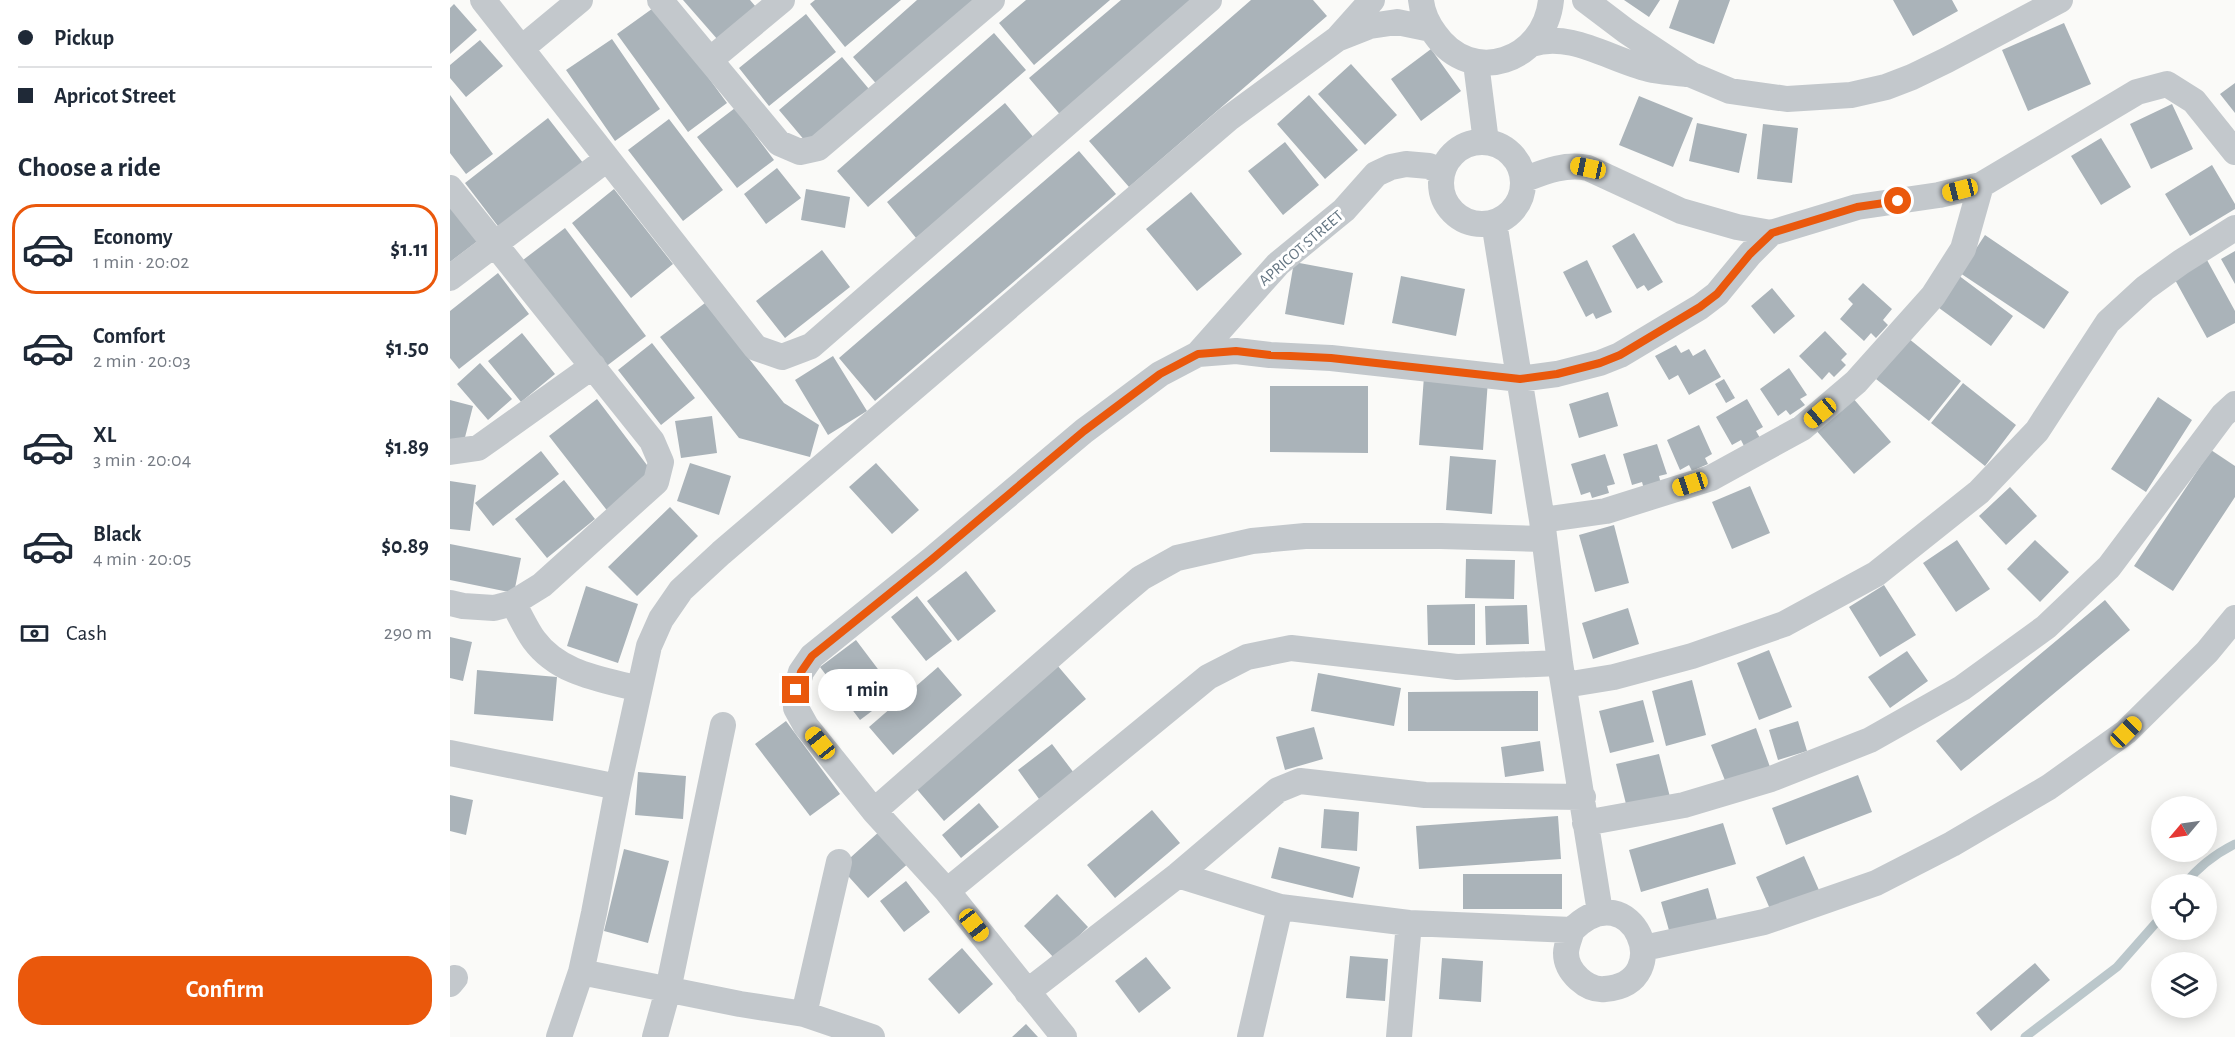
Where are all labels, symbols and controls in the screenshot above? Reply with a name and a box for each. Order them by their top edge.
text: Pickup [54,27,114,49]
text: Apricot Street [54,85,176,107]
text: Choose a ride [18,154,161,181]
car [1569,155,1607,181]
car [1940,177,1980,203]
route start [1884,187,1911,214]
street label: APRICOT STREET [1256,207,1346,289]
icon: car [21,222,75,276]
text: Economy [93,226,173,248]
text: $1.11 [390,238,429,260]
text: 1 min · 20:02 [93,252,189,272]
icon: car [21,321,75,375]
text: Comfort [93,325,165,347]
text: $1.50 [385,337,429,359]
text: 2 min · 20:03 [93,351,191,371]
car [1800,395,1840,431]
icon: car [21,420,75,474]
text: XL [93,424,116,446]
text: $1.89 [385,436,429,458]
text: 3 min · 20:04 [93,450,191,470]
car [1670,470,1710,498]
icon: car [21,519,75,573]
text: Black [93,523,141,545]
text: $0.89 [381,535,429,557]
text: 4 min · 20:05 [93,549,191,569]
icon: cash [18,617,51,650]
text: Cash [66,622,107,644]
text: 290 m [384,623,432,643]
callout: 1 min [817,669,916,711]
route end [782,676,809,703]
text: 1 min [846,680,889,700]
car [2107,713,2145,751]
car [802,723,838,763]
north arrow [2151,796,2217,862]
map controls [2151,796,2217,1018]
button: locate [2151,874,2217,940]
car [956,905,992,945]
button: layers [2151,952,2217,1018]
button: Confirm [18,956,432,1025]

